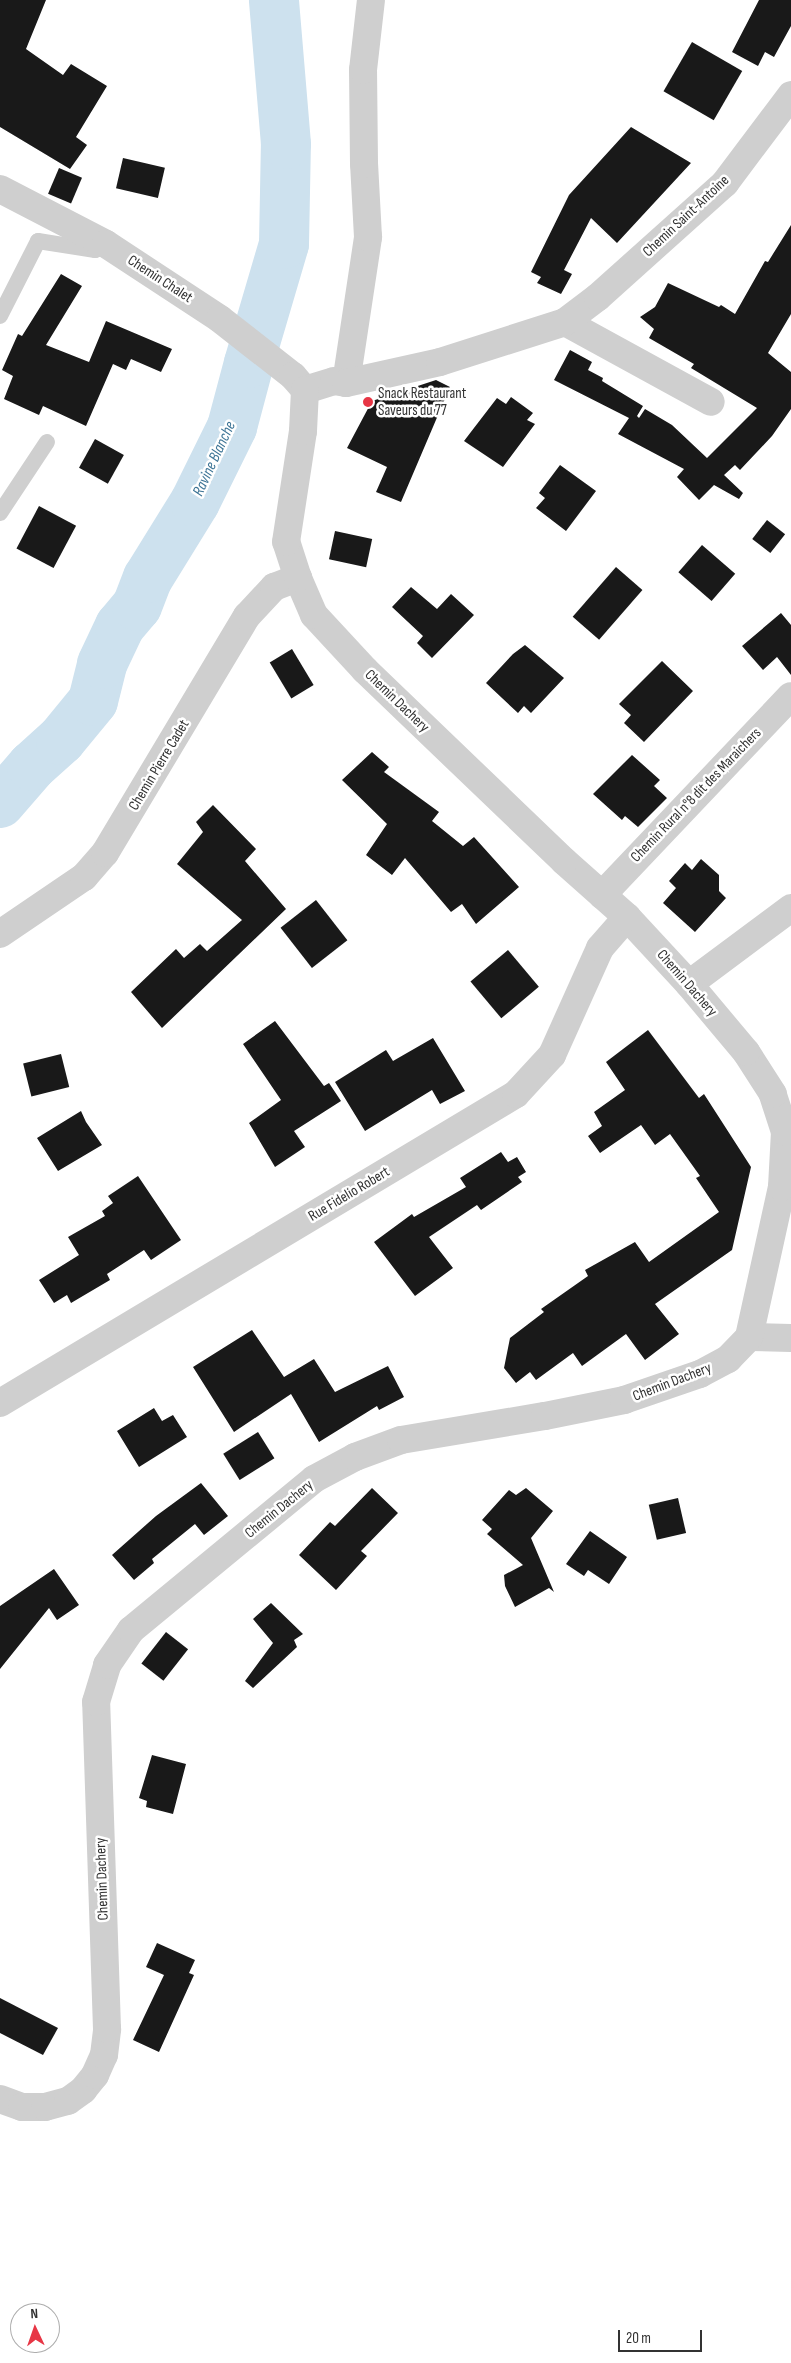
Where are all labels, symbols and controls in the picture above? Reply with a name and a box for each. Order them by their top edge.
street label: Chemin Saint-Antoine [639,171,733,261]
street label: Chemin Chalet [124,251,196,307]
place label: Snack Restaurant Saveurs du 77 [378,384,466,419]
marker: Snack Restaurant Saveurs du 77 [362,396,374,408]
water label: Ravine Blanche [189,419,241,499]
street label: Chemin Dachery [361,666,433,736]
street label: Chemin Pierre Cadet [125,716,193,814]
street label: Chemin Rural n°8 dit des Maraichers [627,724,765,866]
street label: Chemin Dachery [653,946,721,1020]
street label: Rue Fidelio Robert [305,1163,393,1225]
street label: Chemin Dachery [630,1359,714,1405]
street label: Chemin Dachery [241,1476,317,1542]
street label: Chemin Dachery [92,1837,112,1921]
north arrow [10,2303,60,2353]
text: N [30,2305,38,2322]
scale bar [621,2320,705,2352]
text: 20 m [626,2329,651,2348]

